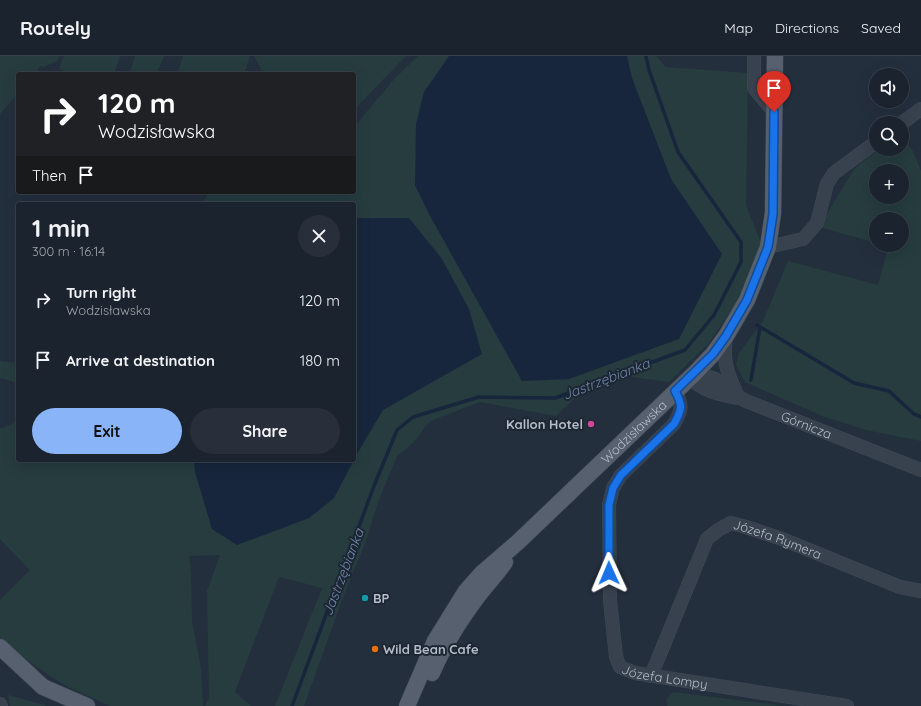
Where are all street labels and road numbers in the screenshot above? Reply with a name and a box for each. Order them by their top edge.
street label: Wodzisławska [597,397,670,467]
street label: Górnicza [779,408,834,442]
street label: Józefa Rymera [731,516,824,562]
street label: Józefa Lompy [620,661,709,692]

